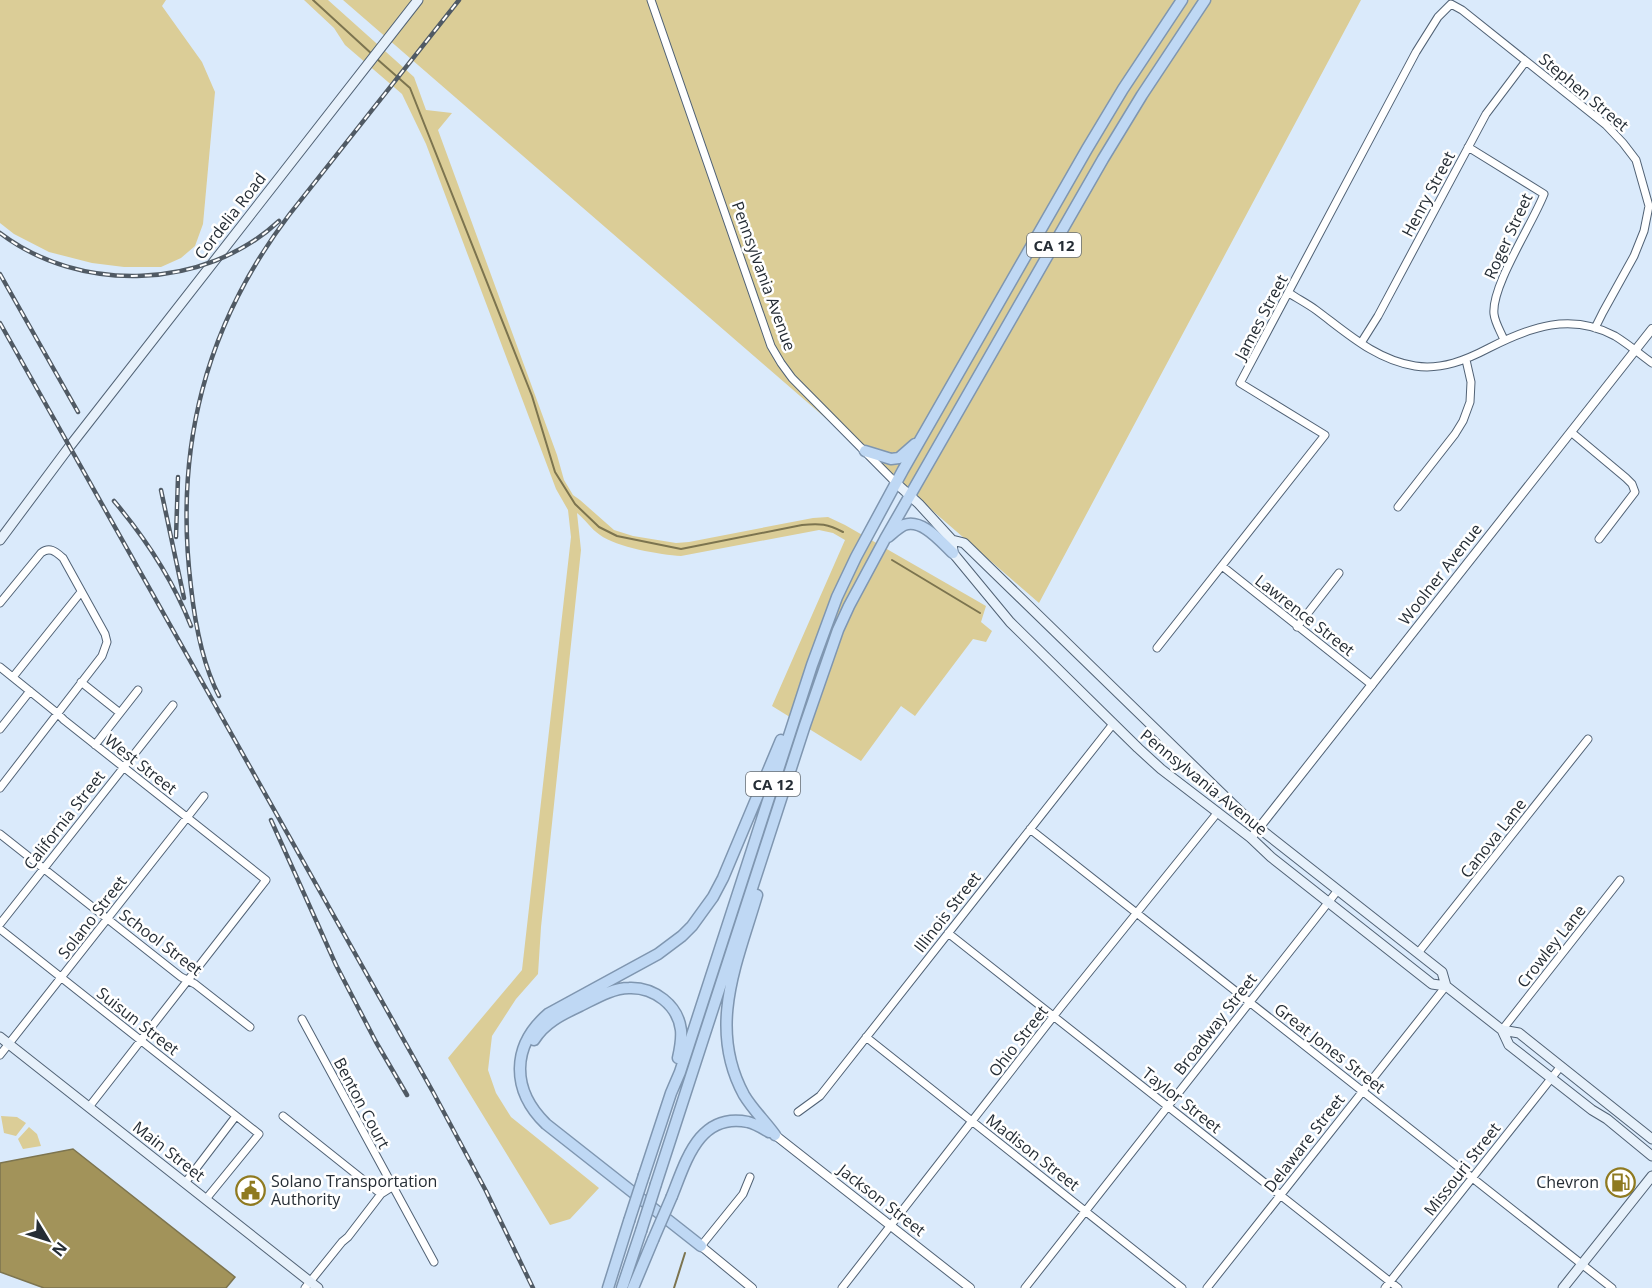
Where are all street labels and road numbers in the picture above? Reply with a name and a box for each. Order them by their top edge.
street label: Stephen Street [1535,48,1634,136]
street label: Henry Street [1396,147,1460,241]
street label: Cordelia Road [189,168,271,264]
street label: Roger Street [1478,189,1538,283]
street label: Pennsylvania Avenue [727,198,801,354]
road number: CA 12 [1027,233,1081,257]
street label: James Street [1228,270,1293,365]
street label: Woolner Avenue [1393,519,1487,629]
street label: Lawrence Street [1251,569,1359,661]
street label: Pennsylvania Avenue [1136,724,1272,840]
street label: West Street [100,729,182,799]
street label: California Street [18,766,110,874]
road number: CA 12 [746,772,800,796]
street label: Canova Lane [1455,794,1531,882]
street label: Illinois Street [909,867,986,957]
street label: Solano Street [53,871,132,963]
street label: Crowley Lane [1512,900,1590,992]
street label: School Street [115,904,207,981]
street label: Broadway Street [1168,968,1262,1079]
street label: Suisun Street [92,982,184,1060]
street label: Great Jones Street [1270,998,1390,1098]
street label: Ohio Street [983,1001,1053,1081]
street label: Benton Court [329,1054,395,1153]
street label: Taylor Street [1138,1062,1226,1138]
street label: Delaware Street [1259,1089,1350,1197]
street label: Madison Street [982,1109,1085,1196]
street label: Main Street [128,1116,210,1186]
street label: Missouri Street [1419,1118,1505,1220]
street label: Jackson Street [832,1158,930,1241]

